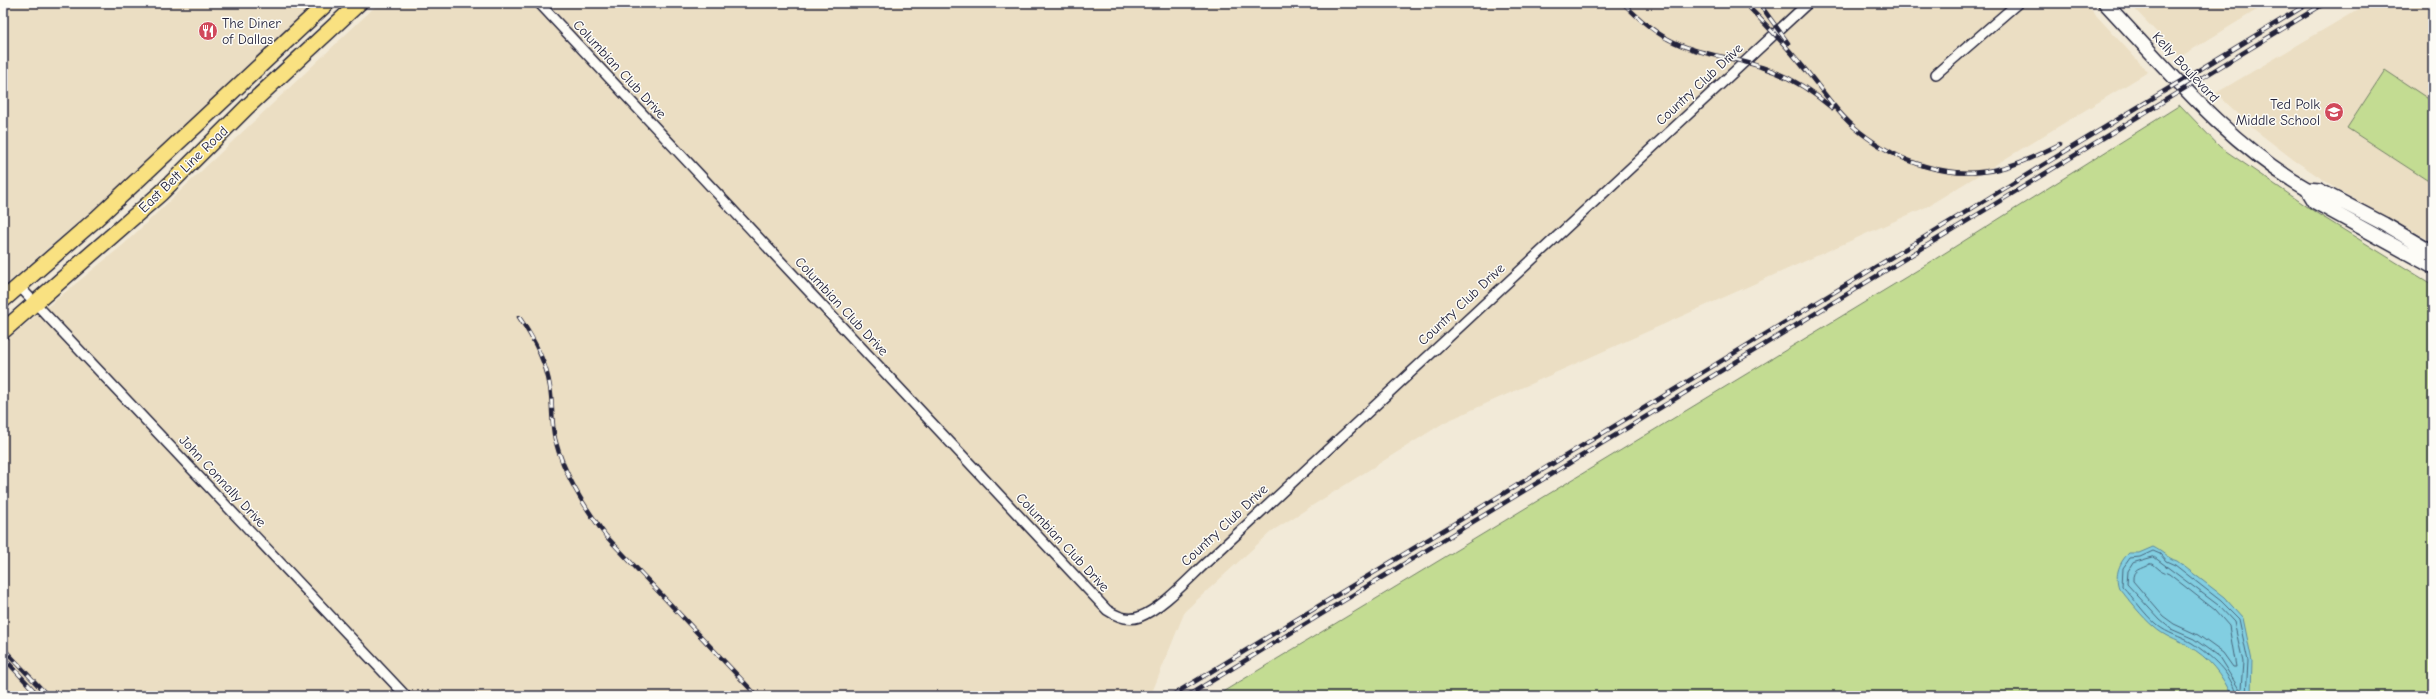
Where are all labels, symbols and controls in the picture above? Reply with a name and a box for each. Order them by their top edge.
place label: The Diner of Dallas [222,15,281,48]
street label: Columbian Club Drive [569,16,670,122]
restaurant icon: The Diner of Dallas [197,20,219,42]
street label: Kelly Boulevard [2149,28,2223,106]
street label: Country Club Drive [1652,40,1746,129]
place label: Ted Polk Middle School [2236,96,2320,129]
school or university icon: Ted Polk Middle School [2323,101,2345,123]
street label: East Belt Line Road [135,122,231,216]
street label: Columbian Club Drive [791,253,892,359]
street label: Country Club Drive [1414,260,1508,349]
street label: John Connally Drive [176,432,270,531]
street label: Country Club Drive [1177,481,1271,570]
street label: Columbian Club Drive [1012,489,1113,595]

